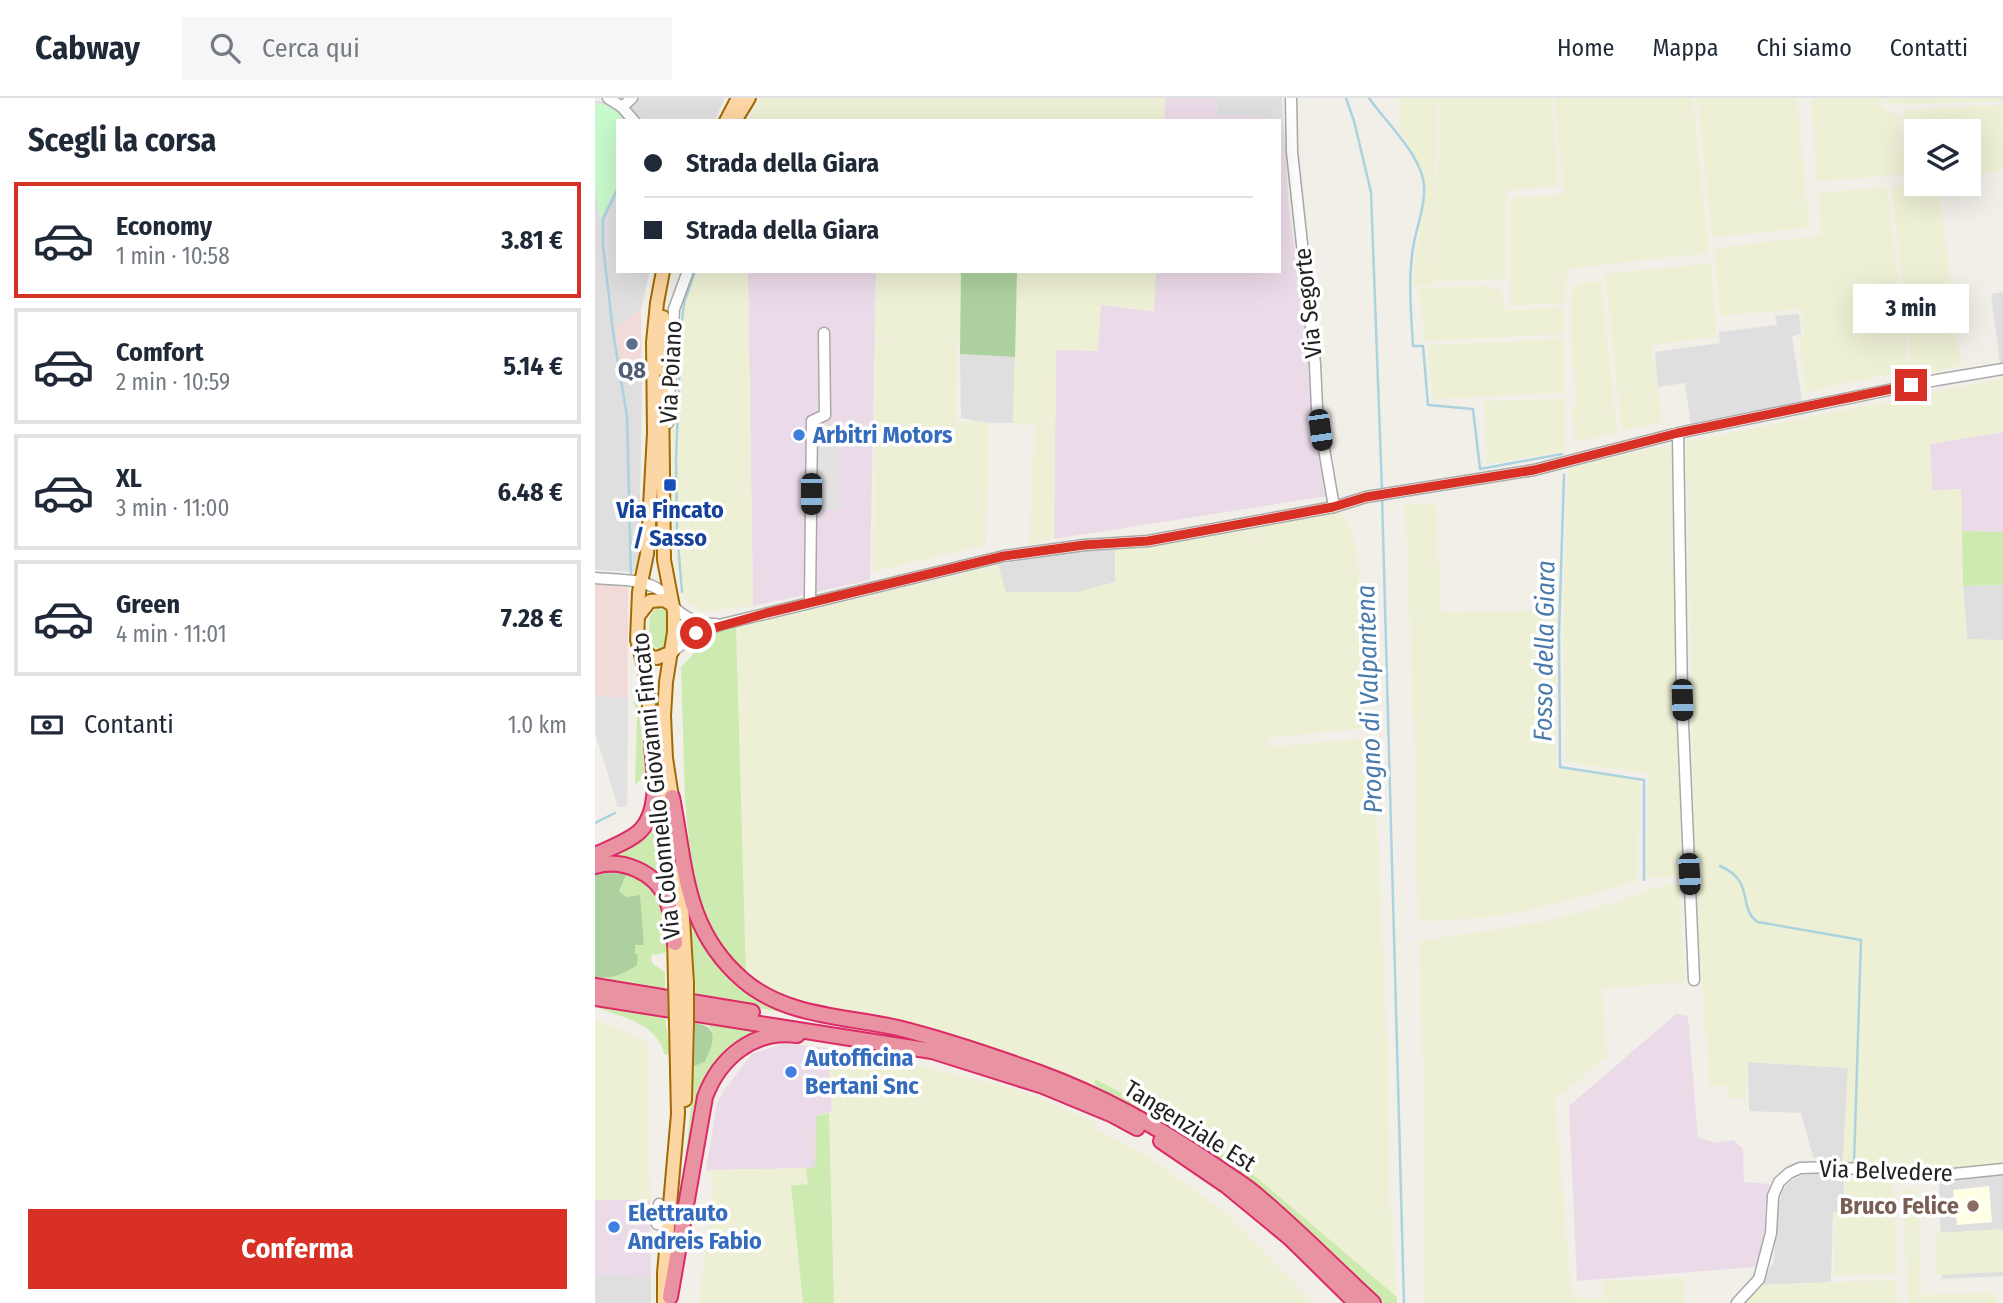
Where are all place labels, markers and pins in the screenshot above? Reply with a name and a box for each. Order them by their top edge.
marker: Q8 [624,336,640,352]
place label: Q8 [618,356,646,384]
place label: Arbitri Motors [812,421,953,449]
marker: Arbitri Motors [791,427,807,443]
marker: Via Fincato / Sasso [662,477,678,493]
place label: Via Fincato / Sasso [615,496,724,552]
place label: Autofficina Bertani Snc [804,1044,919,1100]
marker: Autofficina Bertani Snc [783,1064,799,1080]
place label: Bruco Felice [1840,1192,1959,1220]
marker: Bruco Felice [1965,1198,1981,1214]
place label: Elettrauto Andreis Fabio [627,1199,762,1255]
marker: Elettrauto Andreis Fabio [606,1219,622,1235]

